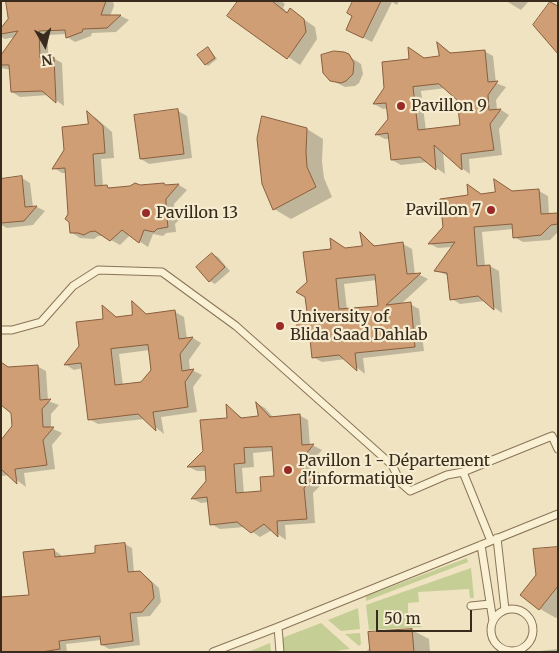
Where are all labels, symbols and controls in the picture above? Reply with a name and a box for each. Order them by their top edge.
north arrow [20,20,70,70]
text: N [40,50,54,70]
place label: Pavillon 9 [411,96,487,116]
marker: Pavillon 9 [395,100,407,112]
place label: Pavillon 7 [406,200,481,220]
place label: Pavillon 13 [156,203,238,223]
marker: Pavillon 7 [485,204,497,216]
marker: Pavillon 13 [140,207,152,219]
place label: University of Blida Saad Dahlab [290,307,428,345]
marker: University of Blida Saad Dahlab [274,320,286,332]
place label: Pavillon 1 - Département d'informatique [298,451,490,489]
marker: Pavillon 1 - Département d'informatique [282,464,294,476]
scale bar [379,600,475,632]
text: 50 m [384,609,421,628]

